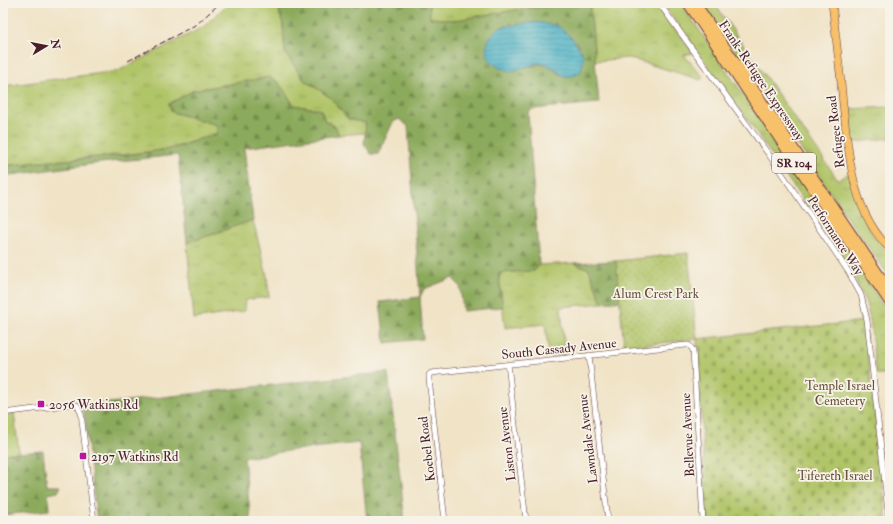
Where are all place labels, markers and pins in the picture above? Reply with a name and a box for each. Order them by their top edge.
place label: 2056 Watkins Rd [49,397,139,413]
marker: 2056 Watkins Rd [36,399,46,409]
place label: 2197 Watkins Rd [91,449,179,465]
marker: 2197 Watkins Rd [78,451,88,461]

